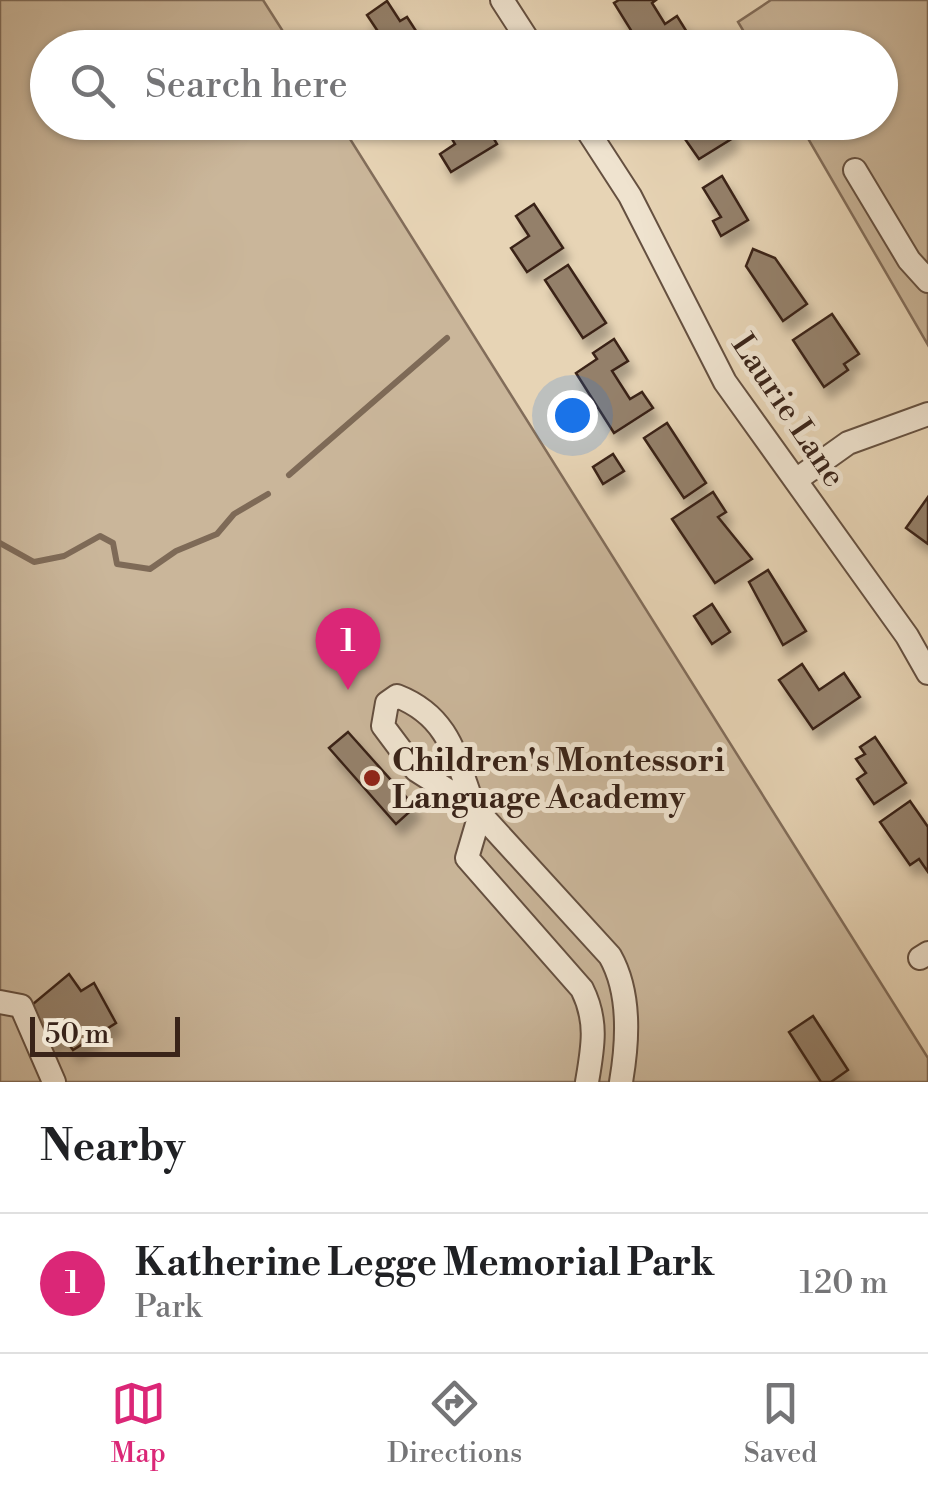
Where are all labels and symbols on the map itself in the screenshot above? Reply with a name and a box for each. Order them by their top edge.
street label: Laurie Lane [722,326,854,495]
your location [547,390,598,441]
pin: 1 [316,608,380,690]
place label: Children's Montessori Language Academy [392,741,725,818]
marker: Children's Montessori Language Academy [361,767,383,789]
scale bar [30,1012,180,1056]

